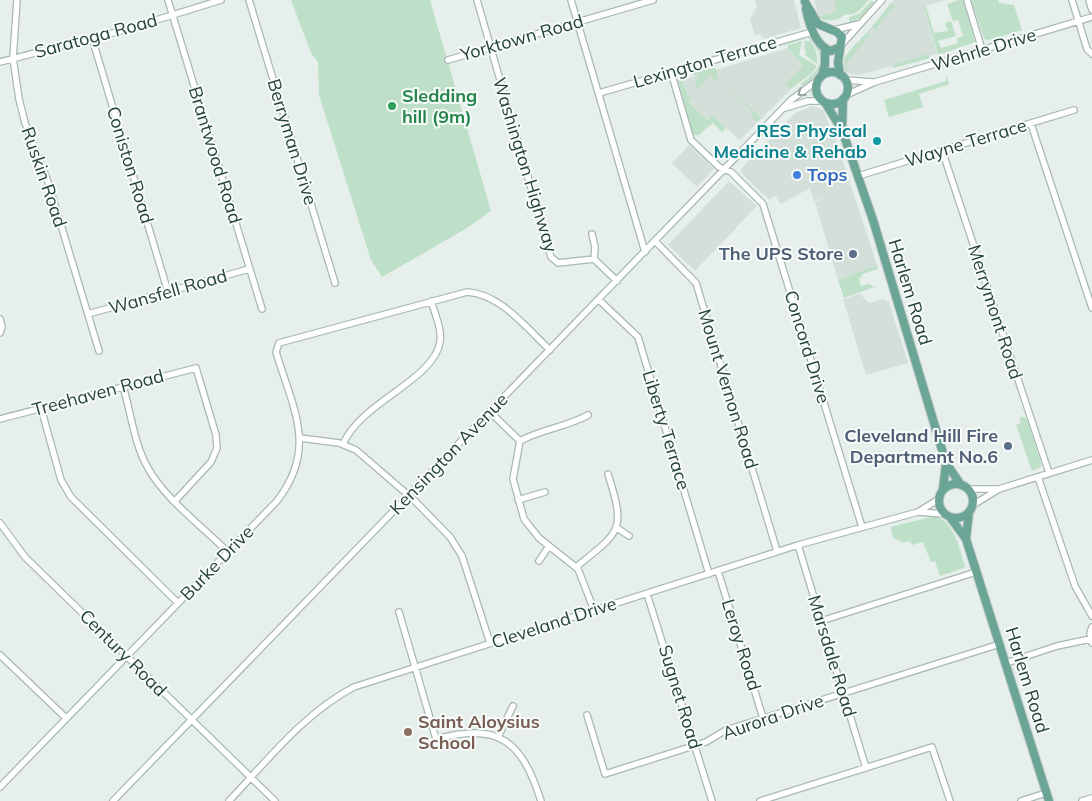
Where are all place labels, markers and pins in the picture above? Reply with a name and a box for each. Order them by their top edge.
place label: Sledding hill (9m) [402,84,477,128]
marker: Sledding hill (9m) [386,100,398,112]
place label: RES Physical Medicine & Rehab [713,119,867,163]
marker: RES Physical Medicine & Rehab [871,135,883,147]
place label: Tops [807,163,848,186]
marker: Tops [791,169,803,181]
place label: The UPS Store [719,242,843,265]
marker: The UPS Store [847,248,859,260]
place label: Cleveland Hill Fire Department No.6 [844,424,998,468]
marker: Cleveland Hill Fire Department No.6 [1002,440,1014,452]
place label: Saint Aloysius School [418,710,540,754]
marker: Saint Aloysius School [402,726,414,738]

